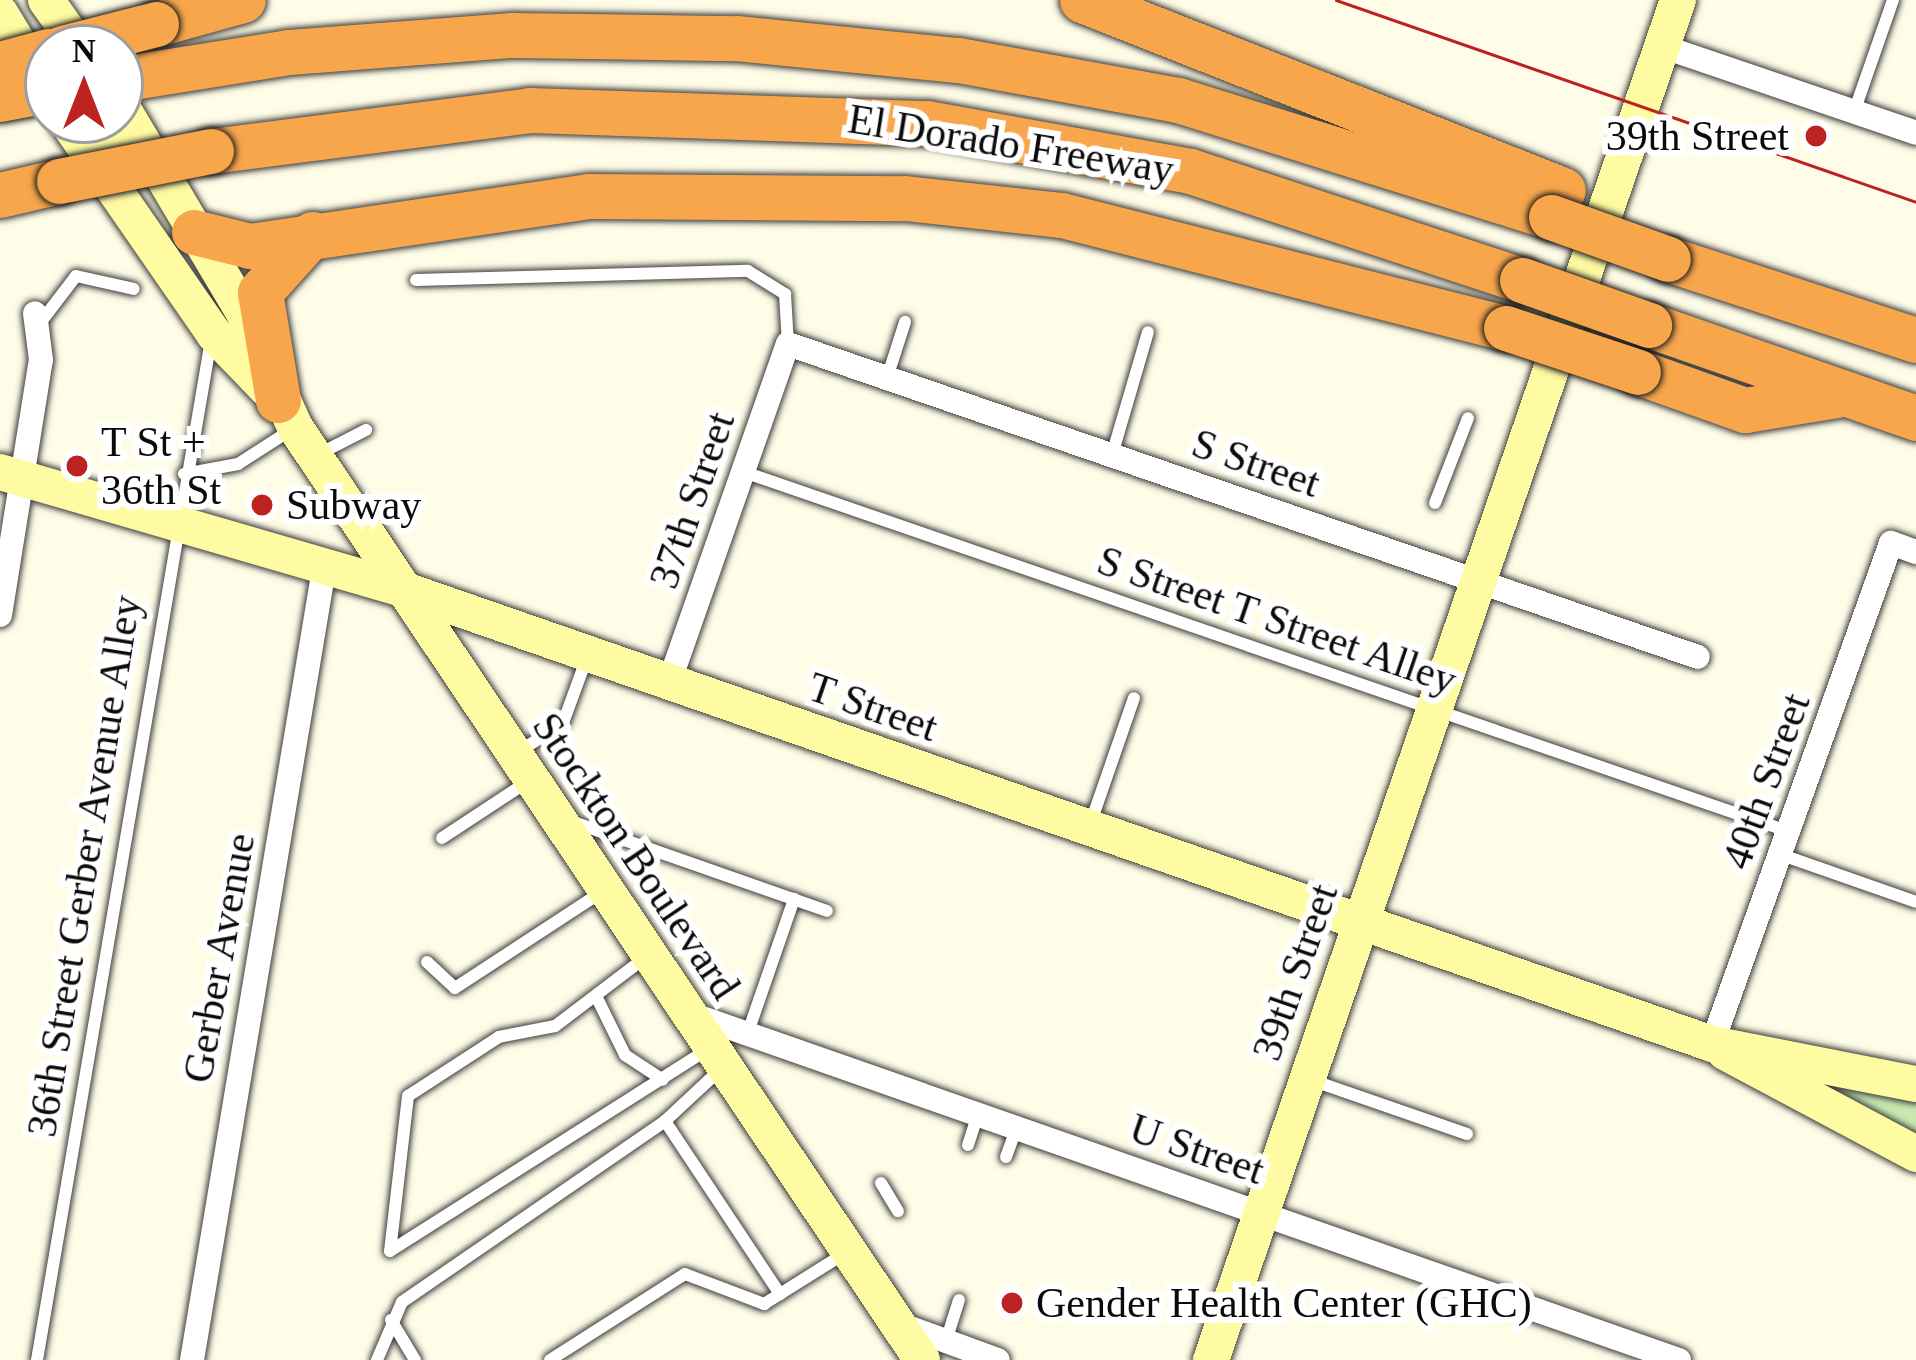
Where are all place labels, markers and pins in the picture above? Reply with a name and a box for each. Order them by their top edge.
place label: 39th Street [1606,111,1789,161]
marker: 39th Street [1800,120,1832,152]
place label: T St + 36th St [101,417,221,516]
marker: T St + 36th St [64,453,90,479]
place label: Subway [286,480,421,530]
marker: Subway [249,492,275,518]
place label: Gender Health Center (GHC) [1036,1278,1532,1328]
marker: Gender Health Center (GHC) [999,1290,1025,1316]

